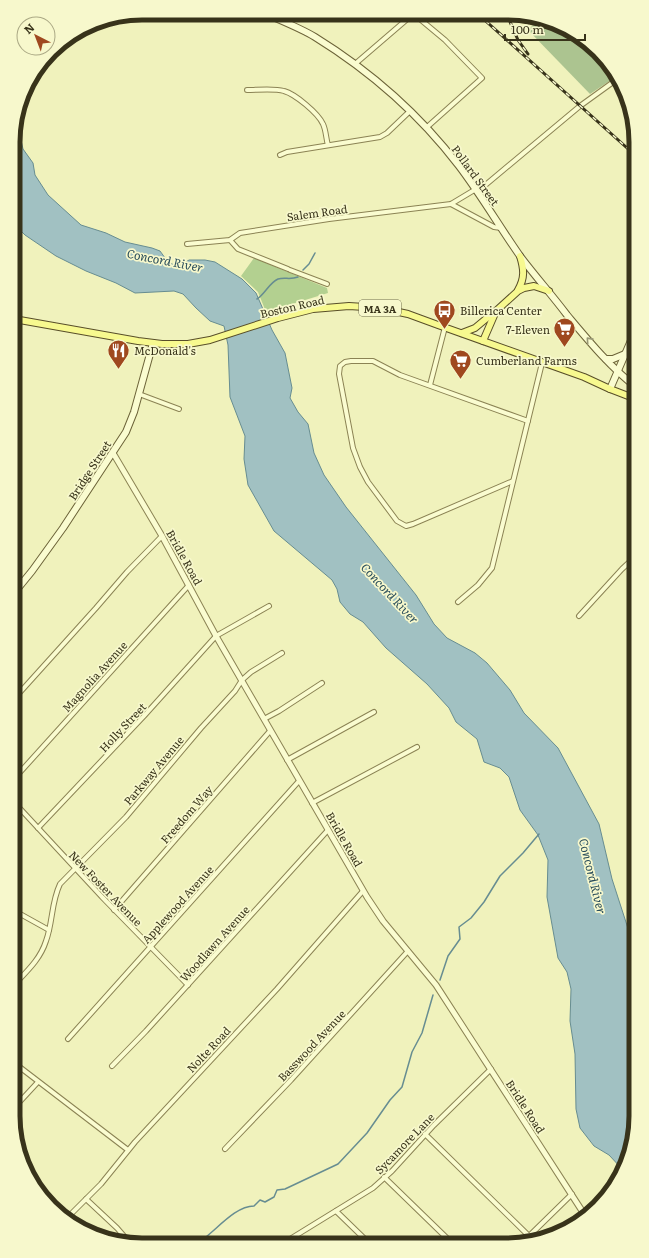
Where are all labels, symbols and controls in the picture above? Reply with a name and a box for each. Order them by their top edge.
north arrow [16,16,56,56]
scale bar [505,16,585,42]
text: N [20,19,37,37]
text: 100 m [511,20,544,38]
street label: Pollard Street [448,141,504,209]
street label: Salem Road [286,200,349,224]
water label: Concord River [125,244,205,276]
street label: Boston Road [258,291,326,321]
bus stop icon: Billerica Center [432,297,458,330]
road number: MA 3A [359,300,401,316]
place label: Billerica Center [460,302,542,318]
supermarket icon: 7-Eleven [552,316,578,349]
place label: 7-Eleven [506,321,550,337]
restaurant icon: McDonald's [105,337,131,370]
one-way arrow [586,337,593,345]
place label: McDonald's [134,342,196,358]
supermarket icon: Cumberland Farms [447,347,473,380]
place label: Cumberland Farms [476,352,577,368]
street label: Bridge Street [64,437,115,503]
street label: Bridle Road [163,526,207,588]
water label: Concord River [357,559,423,628]
street label: Magnolia Avenue [58,637,130,715]
street label: Holly Street [95,698,150,755]
street label: Parkway Avenue [119,732,187,808]
street label: Freedom Way [156,781,216,847]
street label: Bridle Road [323,809,367,870]
water label: Concord River [575,836,611,916]
street label: New Foster Avenue [66,847,146,930]
street label: Applewood Avenue [138,861,217,947]
street label: Woodlawn Avenue [175,901,253,985]
street label: Basswood Avenue [274,1005,349,1084]
street label: Nolte Road [183,1022,234,1075]
street label: Bridle Road [503,1076,549,1136]
street label: Sycamore Lane [371,1109,438,1177]

